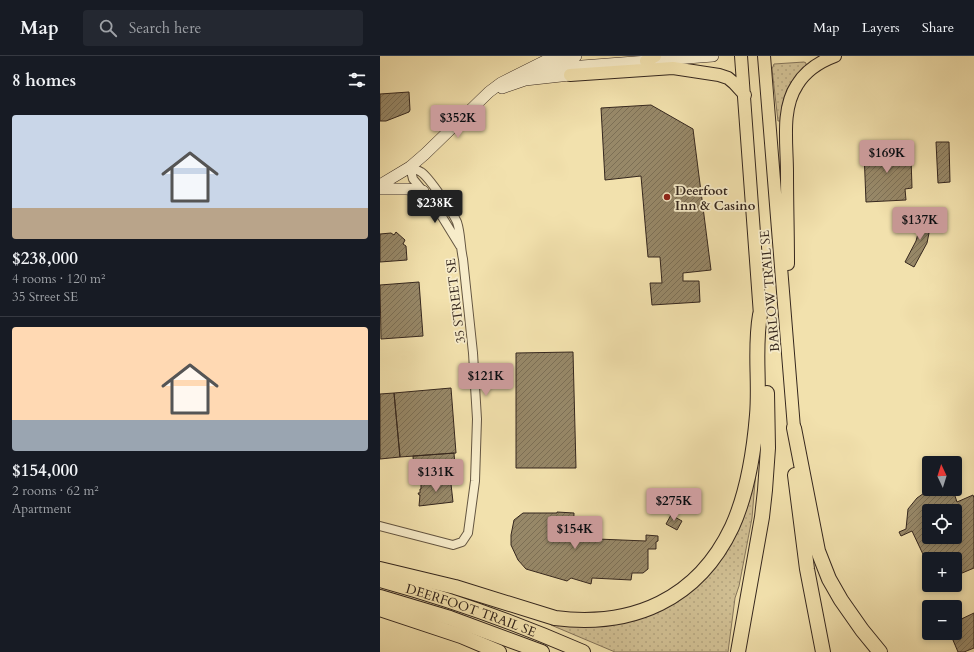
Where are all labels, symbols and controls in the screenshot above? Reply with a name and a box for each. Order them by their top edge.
search box [83,10,363,46]
text: Map [20,15,59,41]
icon: search [97,17,119,39]
text: Search here [129,18,201,38]
text: Map [813,18,840,37]
text: Layers [862,18,900,37]
text: Share [922,18,954,37]
text: 8 homes [12,69,76,92]
icon: filters [346,69,368,91]
pin: $352K [430,105,486,139]
text: $352K [439,109,477,127]
pin: $169K [859,140,915,174]
icon: home [154,141,226,213]
text: $169K [868,144,906,162]
place label: Deerfoot Inn & Casino [675,182,756,215]
pin: $238K [407,190,463,224]
marker: Deerfoot Inn & Casino [662,192,672,202]
text: $238K [416,194,454,212]
pin: $137K [892,207,948,241]
text: $137K [901,211,939,229]
street label: BARLOW TRAIL SE [756,229,784,353]
text: $238,000 [12,247,78,270]
street label: 35 STREET SE [442,257,470,344]
text: 4 rooms · 120 m² [12,270,105,288]
text: 35 Street SE [12,288,78,306]
icon: home [154,353,226,425]
pin: $121K [458,363,514,397]
text: $121K [467,367,505,385]
north arrow [922,456,962,496]
map controls [922,456,962,640]
text: $154,000 [12,459,78,482]
pin: $131K [408,459,464,493]
text: $131K [417,463,455,481]
text: 2 rooms · 62 m² [12,482,99,500]
pin: $275K [646,488,702,522]
text: $275K [655,492,693,510]
text: Apartment [12,500,71,518]
button: locate [922,504,962,544]
pin: $154K [547,516,603,550]
text: $154K [556,520,594,538]
button: + [922,552,962,592]
street label: DEERFOOT TRAIL SE [404,580,539,642]
button: − [922,600,962,640]

